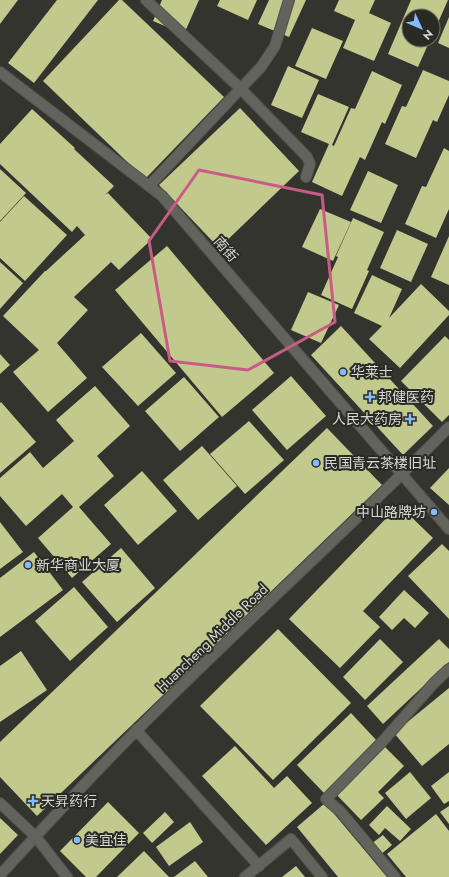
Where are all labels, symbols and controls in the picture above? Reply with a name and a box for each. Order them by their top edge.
north arrow [401,8,441,48]
text: N [419,26,437,44]
street label: 南街 [209,232,243,266]
place label: 华莱士 [351,362,393,382]
marker: 华莱士 [338,367,348,377]
place label: 邦健医药 [378,387,434,407]
marker: 邦健医药 [365,392,375,402]
place label: 人民大药房 [332,409,402,429]
marker: 人民大药房 [405,414,415,424]
place label: 民国青云茶楼旧址 [324,453,436,473]
marker: 民国青云茶楼旧址 [311,458,321,468]
place label: 中山路牌坊 [356,502,426,522]
marker: 中山路牌坊 [429,507,439,517]
place label: 新华商业大厦 [36,555,120,575]
marker: 新华商业大厦 [23,560,33,570]
street label: Huancheng Middle Road [152,579,272,697]
place label: 天昇药行 [41,791,97,811]
marker: 天昇药行 [28,796,38,806]
place label: 美宜佳 [85,830,127,850]
marker: 美宜佳 [72,835,82,845]

